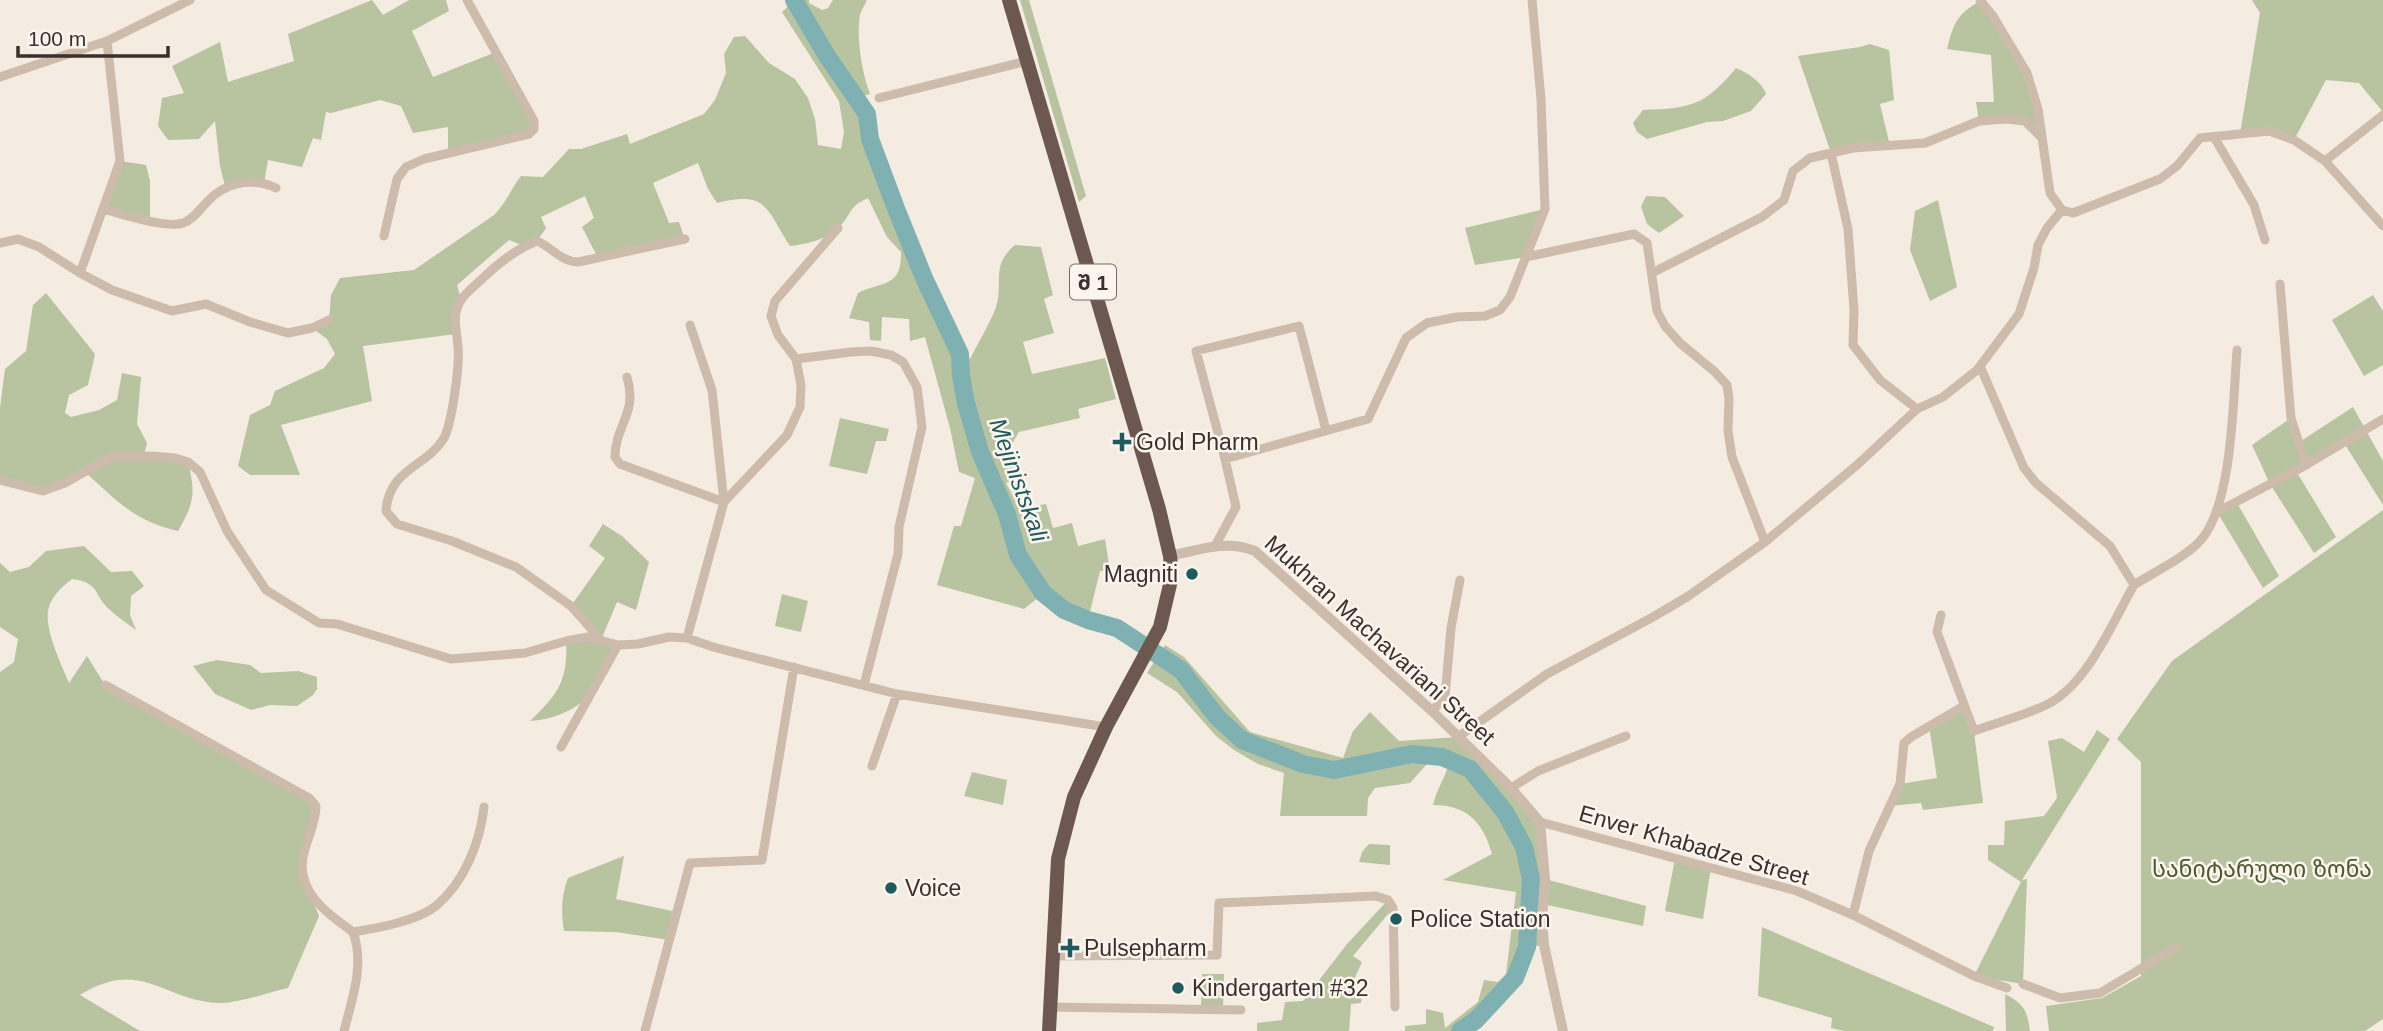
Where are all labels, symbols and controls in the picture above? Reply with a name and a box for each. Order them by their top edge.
scale bar [18,14,168,58]
text: 100 m [28,27,86,50]
road number: შ 1 [1070,264,1116,300]
water label: Mejinistskali [984,415,1054,546]
place label: Gold Pharm [1136,429,1259,455]
marker: Gold Pharm [1114,434,1130,450]
street label: Mukhran Machavariani Street [1260,530,1501,751]
place label: Magniti [1104,561,1178,587]
marker: Magniti [1184,566,1200,582]
street label: Enver Khabadze Street [1576,800,1812,890]
park label: სანიტარული ზონა [2152,856,2372,883]
place label: Voice [905,875,961,901]
marker: Voice [883,880,899,896]
place label: Police Station [1410,906,1551,932]
marker: Police Station [1388,911,1404,927]
place label: Pulsepharm [1084,935,1207,961]
marker: Pulsepharm [1062,940,1078,956]
place label: Kindergarten #32 [1192,975,1368,1001]
marker: Kindergarten #32 [1170,980,1186,996]

